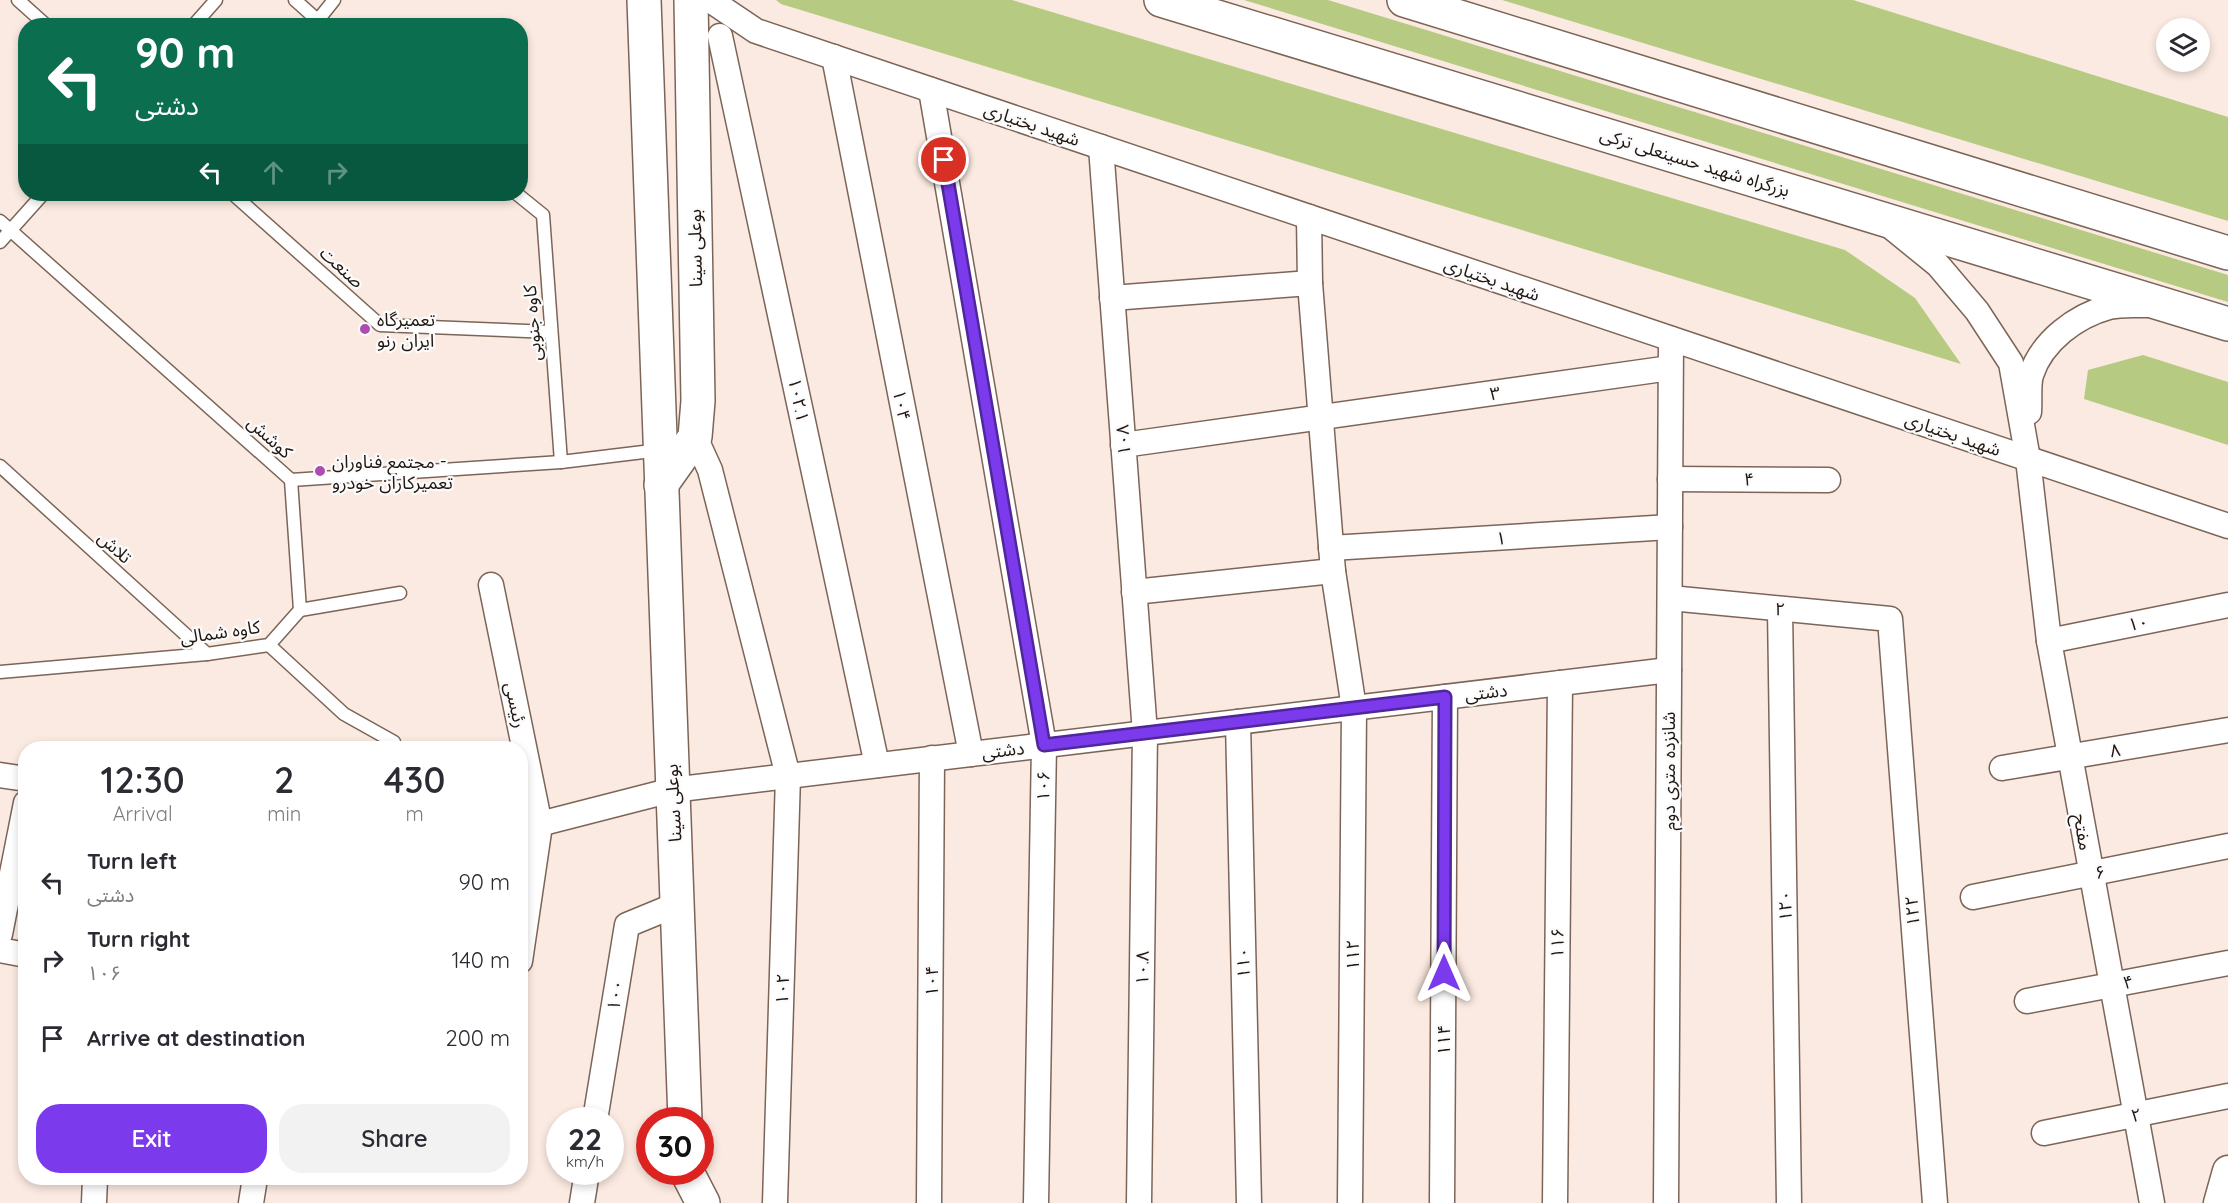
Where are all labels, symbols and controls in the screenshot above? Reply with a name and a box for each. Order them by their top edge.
map controls [2156,18,2210,72]
button: layers [2156,18,2210,72]
text: 90 m [135,26,235,79]
icon: left [36,42,114,120]
text: دشتی [135,88,199,122]
street label: شهید بختیاری [981,97,1083,151]
street label: بزرگراه شهید حسینعلی ترکی [1597,122,1793,202]
pin [918,134,969,185]
icon: arrive [927,143,960,176]
icon: left [194,156,227,189]
icon: ahead [257,156,290,189]
icon: right [320,156,353,189]
street label: بوعلی سینا [683,209,707,287]
street label: صنعت [315,241,369,293]
street label: شهید بختیاری [1441,252,1543,306]
street label: کاوه جنوبی [518,284,546,362]
place label: تعمیرگاه ایران رنو [377,308,435,352]
marker: تعمیرگاه ایران رنو [358,322,372,336]
street label: ۱۰۲.۱ [783,376,815,424]
street label: ۳ [1488,381,1502,405]
street label: ۱۰۴ [888,388,916,422]
street label: شهید بختیاری [1902,407,2004,461]
street label: کوشش [243,411,298,464]
street label: ۱۰۸ [1110,424,1136,456]
place label: مجتمع فناوران - تعمیرکاران خودرو [332,450,453,494]
marker: مجتمع فناوران - تعمیرکاران خودرو [313,464,327,478]
street label: ۴ [1744,467,1754,491]
street label: تلاش [93,526,137,568]
street label: ۱ [1495,526,1507,550]
street label: ۲ [1774,597,1786,621]
street label: ۱۰ [2126,610,2150,636]
street label: کاوه شمالی [178,615,262,649]
street label: دشتی [1463,678,1509,706]
street label: رئیسی [500,680,532,730]
street label: شانزده متری دوم [1657,712,1683,830]
street label: دشتی [980,736,1026,764]
street label: ۸ [2108,738,2122,762]
text: 12:30 [101,757,185,802]
text: 2 [274,757,294,802]
text: 430 [384,757,445,802]
street label: بوعلی سینا [659,763,687,843]
street label: ۱۰۶ [1031,770,1055,802]
text: Arrival [113,801,173,826]
text: min [267,801,301,826]
text: m [405,801,424,826]
street label: مفتح [2067,812,2098,852]
text: Turn left [87,847,177,875]
street label: ۶ [2093,860,2107,884]
icon: left [36,866,69,899]
text: 90 m [459,868,510,896]
text: دشتی [87,882,134,907]
street label: ۱۲۰ [1773,890,1797,922]
street label: ۱۲۲ [1899,895,1925,927]
text: Turn right [87,925,191,953]
street label: ۱۱۶ [1545,927,1569,959]
street label: ۱۱۲ [1341,940,1364,970]
position arrow [1412,941,1476,1005]
icon: right [36,944,69,977]
text: 140 m [451,946,510,974]
street label: ۱۱۰ [1231,947,1255,979]
street label: ۱۰.۸ [1130,951,1154,985]
text: ۱۰۶ [87,960,121,985]
street label: ۱۰۴ [920,966,943,996]
street label: ۴ [2121,970,2135,994]
street label: ۱۰۲ [770,973,794,1005]
street label: ۱۰۰ [601,978,629,1012]
icon: arrive [36,1022,69,1055]
text: Arrive at destination [87,1024,305,1052]
text: 200 m [446,1024,510,1052]
street label: ۱۱۴ [1432,1025,1455,1055]
street label: ۲ [2129,1103,2143,1127]
button: Exit [36,1104,267,1173]
button: Share [279,1104,510,1173]
speed limit sign: 30 [636,1107,714,1185]
text: 22 [568,1120,602,1158]
text: km/h [566,1152,604,1171]

